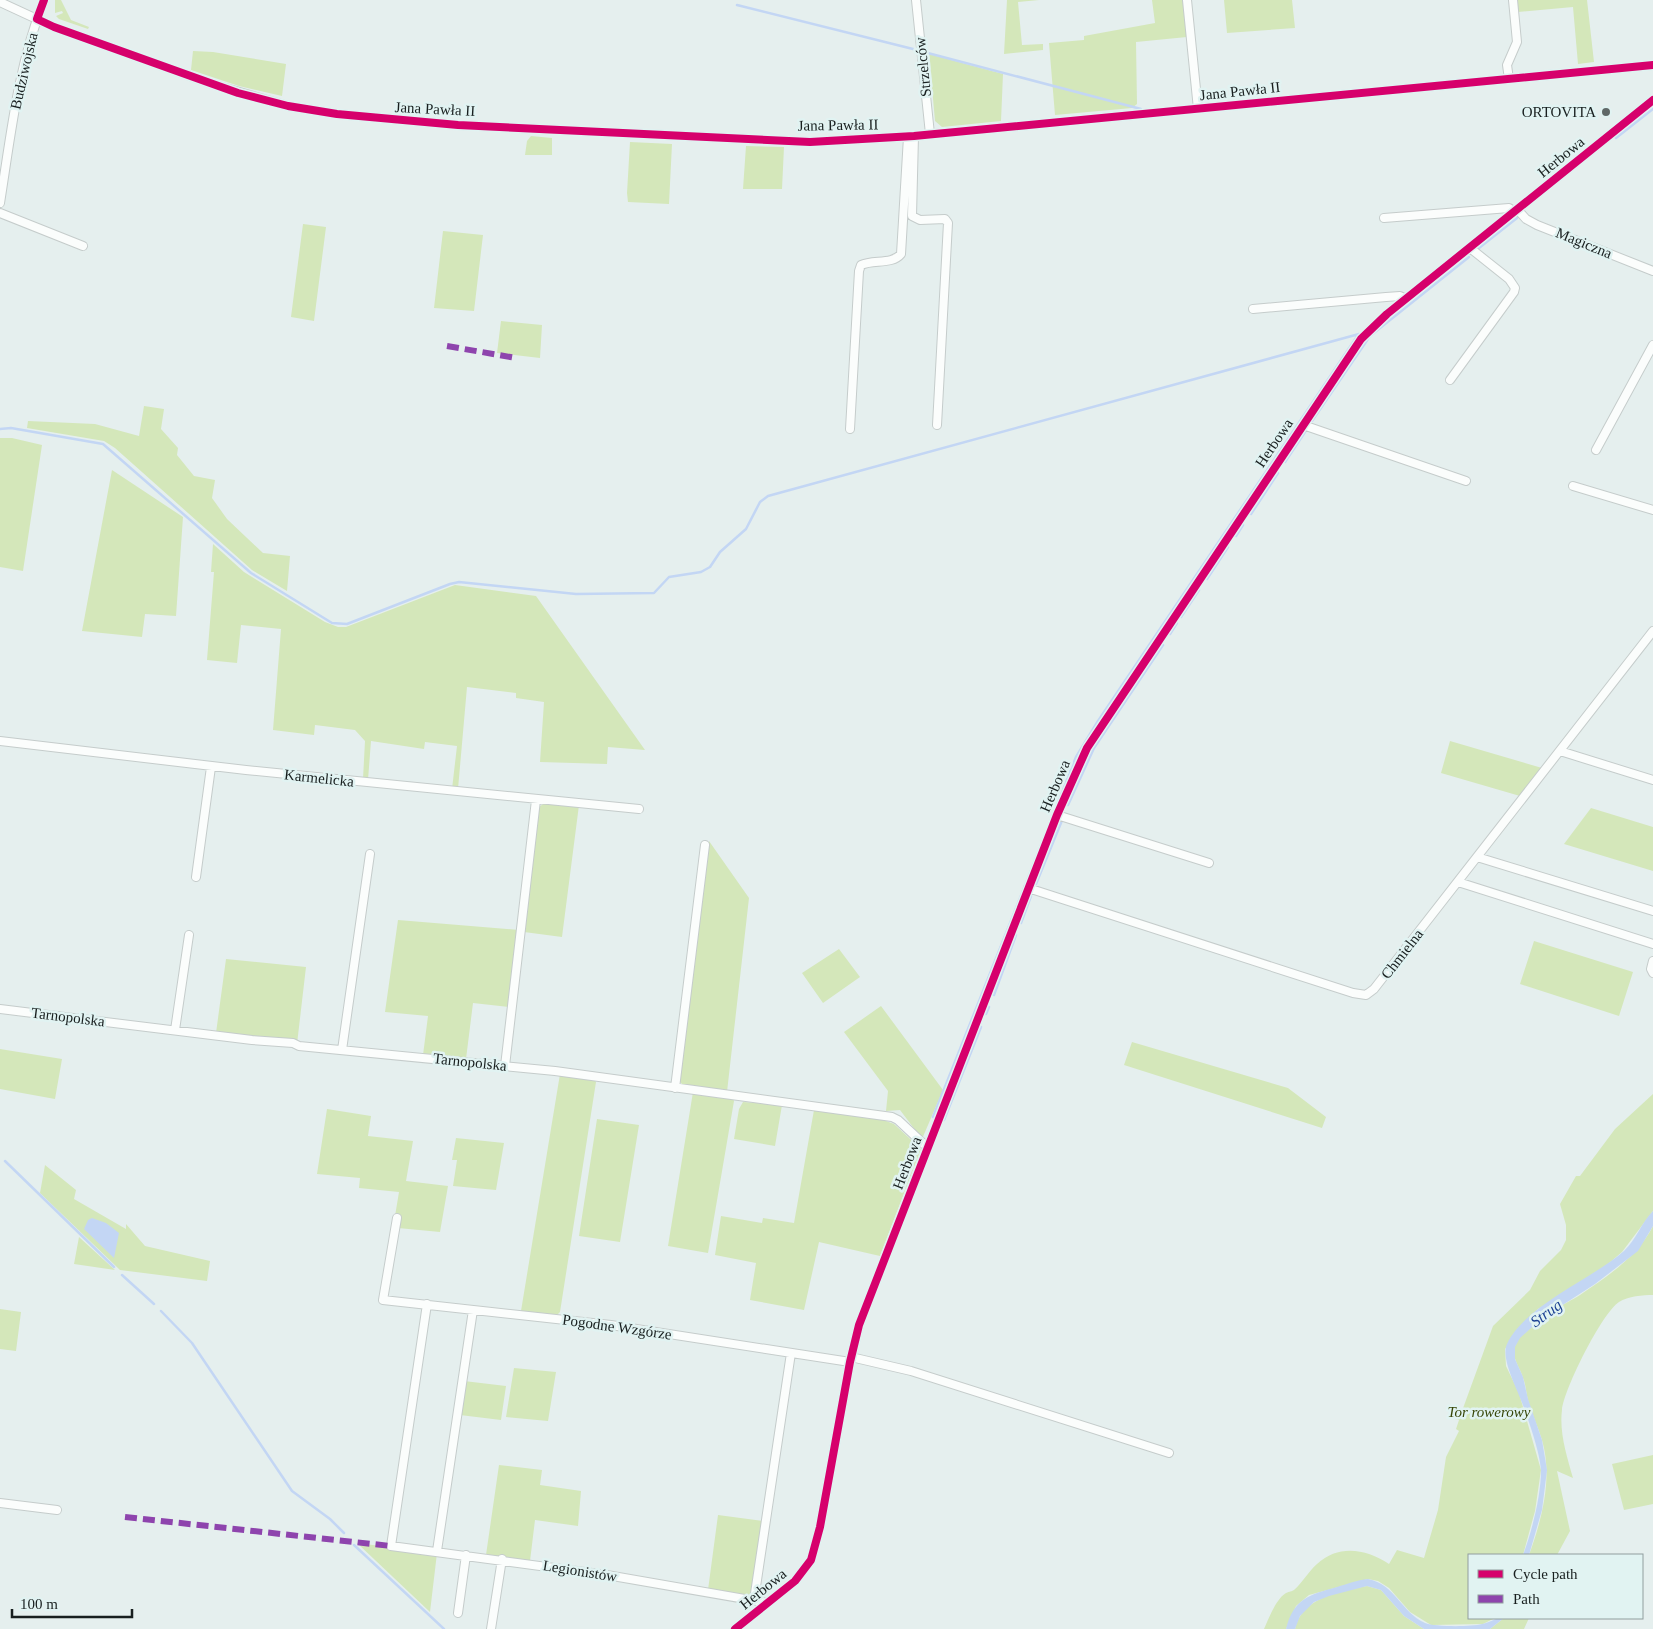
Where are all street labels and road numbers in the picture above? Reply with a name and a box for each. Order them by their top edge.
street label: Budziwojska [7,31,41,111]
street label: Strzelców [912,36,934,98]
street label: Jana Pawła II [1199,79,1281,103]
street label: Jana Pawła II [394,99,476,119]
street label: Jana Pawła II [797,116,879,134]
street label: Herbowa [1535,133,1588,181]
street label: Magiczna [1554,225,1615,262]
street label: Herbowa [1252,415,1296,470]
street label: Herbowa [1037,757,1073,814]
street label: Karmelicka [283,766,355,790]
street label: Chmielna [1378,926,1426,982]
street label: Tarnopolska [30,1005,106,1029]
street label: Tarnopolska [432,1050,508,1074]
street label: Herbowa [890,1134,924,1192]
street label: Pogodne Wzgórze [561,1311,673,1343]
street label: Legionistów [542,1557,618,1585]
street label: Herbowa [737,1565,790,1613]

